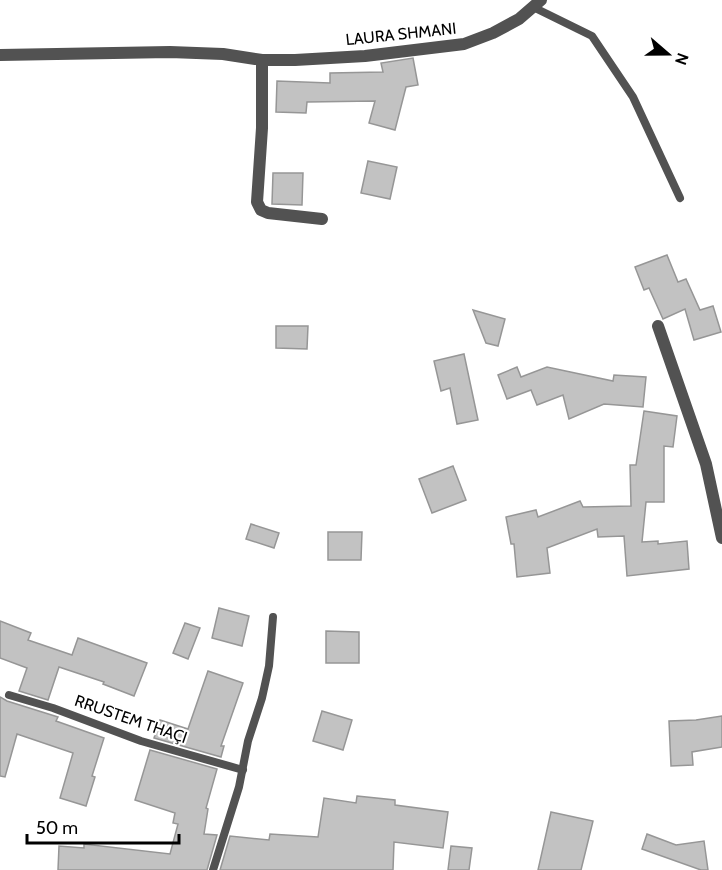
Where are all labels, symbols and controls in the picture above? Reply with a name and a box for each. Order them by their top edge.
street label: LAURA SHMANI [345,19,457,49]
north arrow [638,24,698,84]
text: N [671,50,692,68]
street label: RRUSTEM THAÇI [72,691,190,747]
scale bar [27,807,178,845]
text: 50 m [36,817,78,839]

